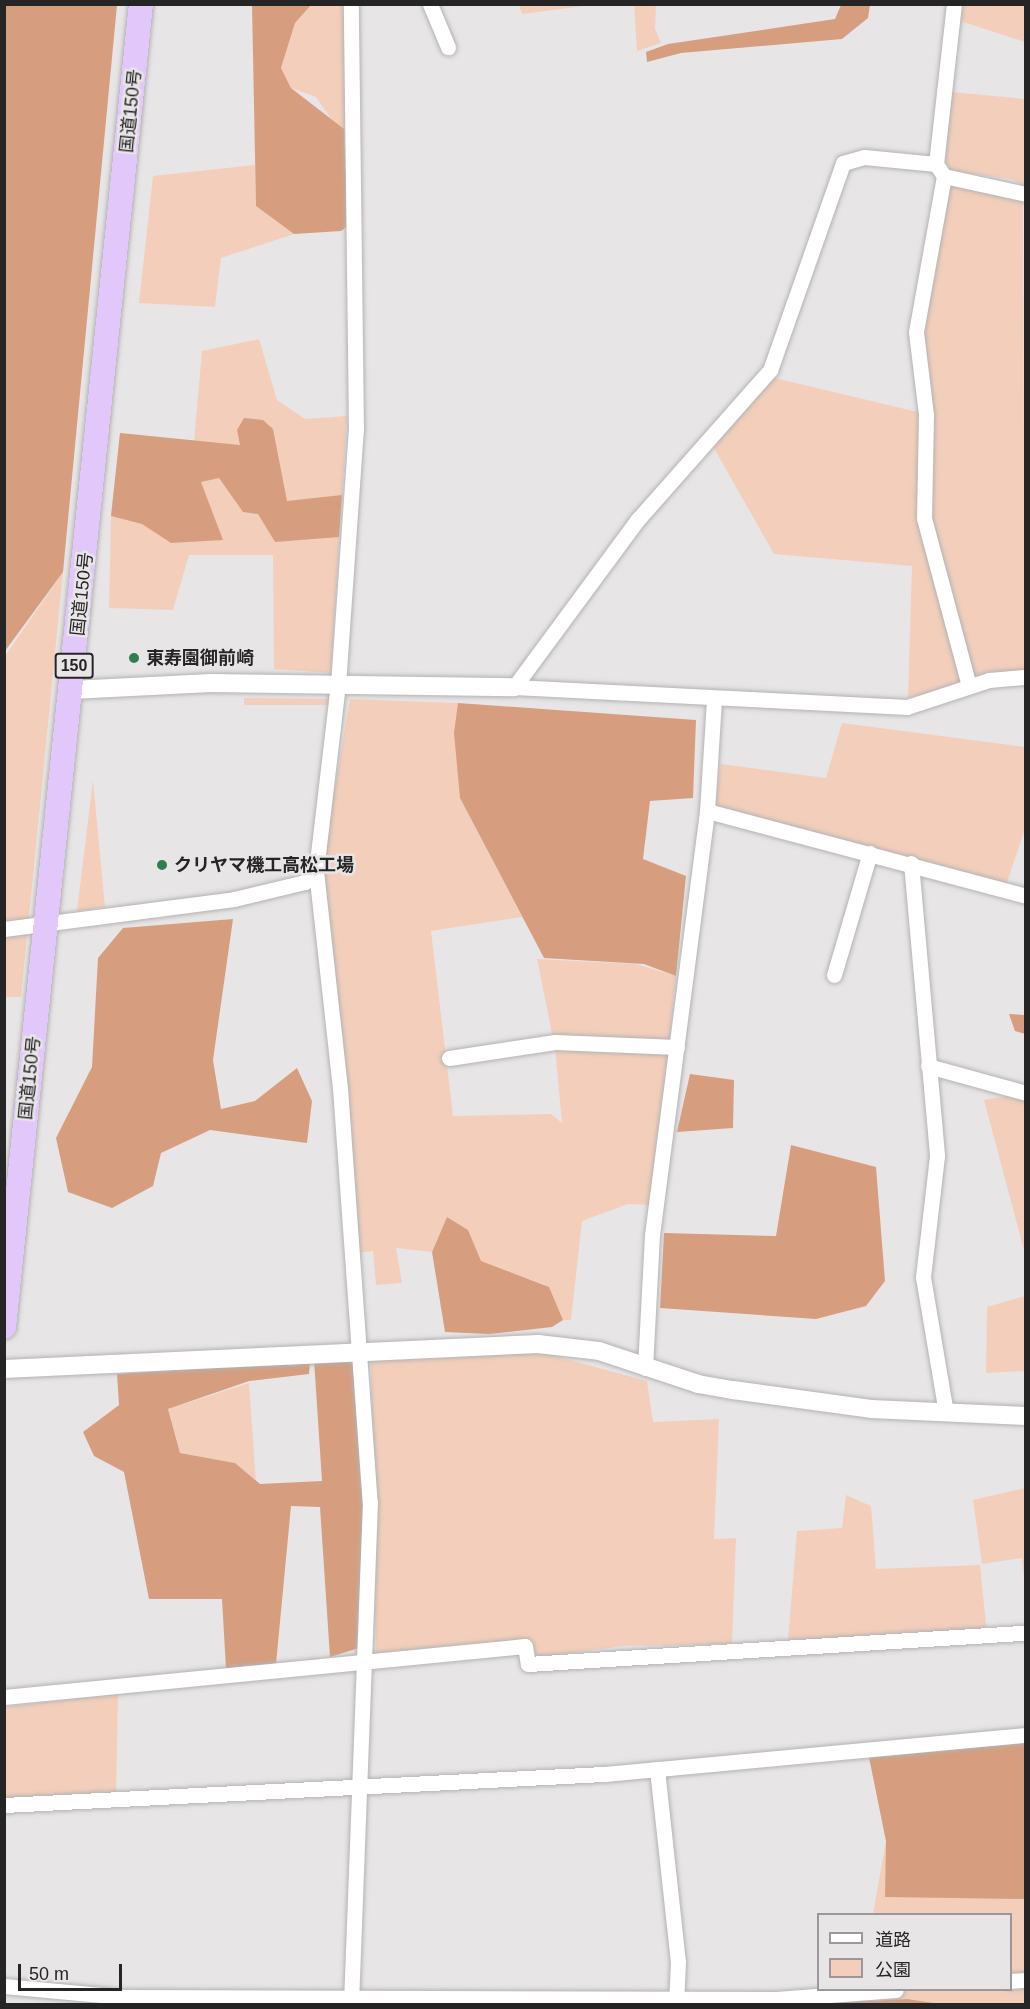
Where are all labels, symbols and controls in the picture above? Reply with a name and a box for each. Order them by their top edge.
street label: 国道150号 [116,68,146,154]
street label: 国道150号 [67,551,97,637]
place label: 東寿園御前崎 [146,647,254,669]
marker: 東寿園御前崎 [127,651,141,665]
road number: 150 [54,653,94,679]
place label: クリヤマ機工高松工場 [174,854,354,876]
marker: クリヤマ機工高松工場 [155,858,169,872]
street label: 国道150号 [15,1035,45,1121]
legend [817,1913,1012,1991]
text: 道路 [875,1930,911,1950]
scale bar [21,1952,124,1990]
text: 公園 [875,1960,911,1980]
text: 50 m [29,1964,69,1984]

